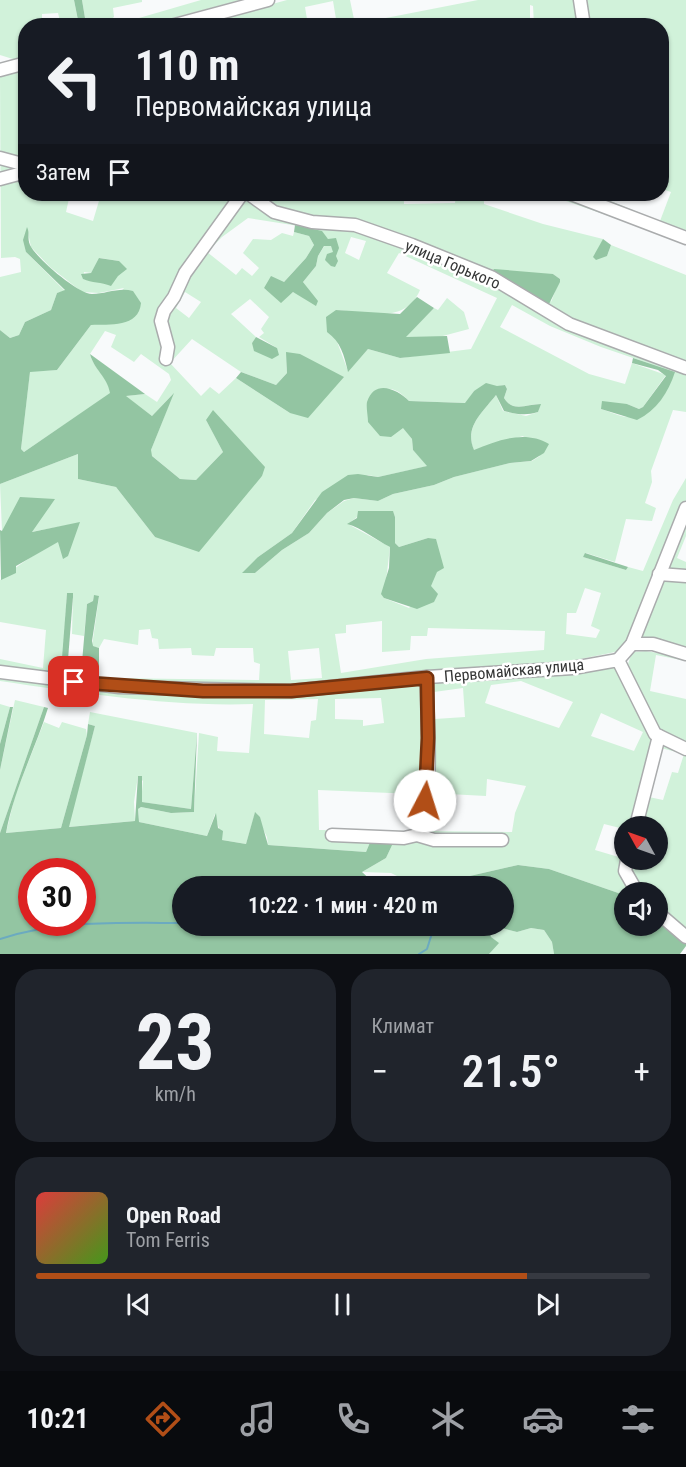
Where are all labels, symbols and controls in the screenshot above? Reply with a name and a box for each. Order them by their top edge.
text: 110 m [135,41,240,90]
icon: left [36,42,114,120]
text: Первомайская улица [135,91,372,123]
icon: arrive [103,156,136,189]
text: Затем [36,160,91,185]
street label: улица Горького [402,236,503,293]
street label: Первомайская улица [443,655,585,686]
pin [48,656,99,707]
icon: arrive [57,665,90,698]
position arrow [393,769,457,833]
north arrow [614,816,668,870]
map controls [614,816,668,936]
speed limit sign: 30 [18,858,96,936]
button: sound [614,882,668,936]
text: 10:22 · 1 мин · 420 m [248,893,438,918]
text: 23 [136,997,215,1088]
text: Климат [372,1014,434,1038]
text: 21.5° [462,1045,560,1098]
text: − [372,1052,388,1091]
text: + [634,1052,650,1091]
text: km/h [155,1082,196,1106]
text: Open Road [126,1203,221,1228]
text: Tom Ferris [126,1228,210,1252]
icon: previous [122,1288,155,1321]
icon: pause [326,1288,359,1321]
icon: next [531,1288,564,1321]
icon: directions [142,1398,184,1440]
icon: music [237,1398,279,1440]
icon: phone [332,1398,374,1440]
icon: climate [427,1398,469,1440]
icon: car [522,1398,564,1440]
icon: filters [617,1398,659,1440]
text: 10:21 [27,1403,89,1435]

